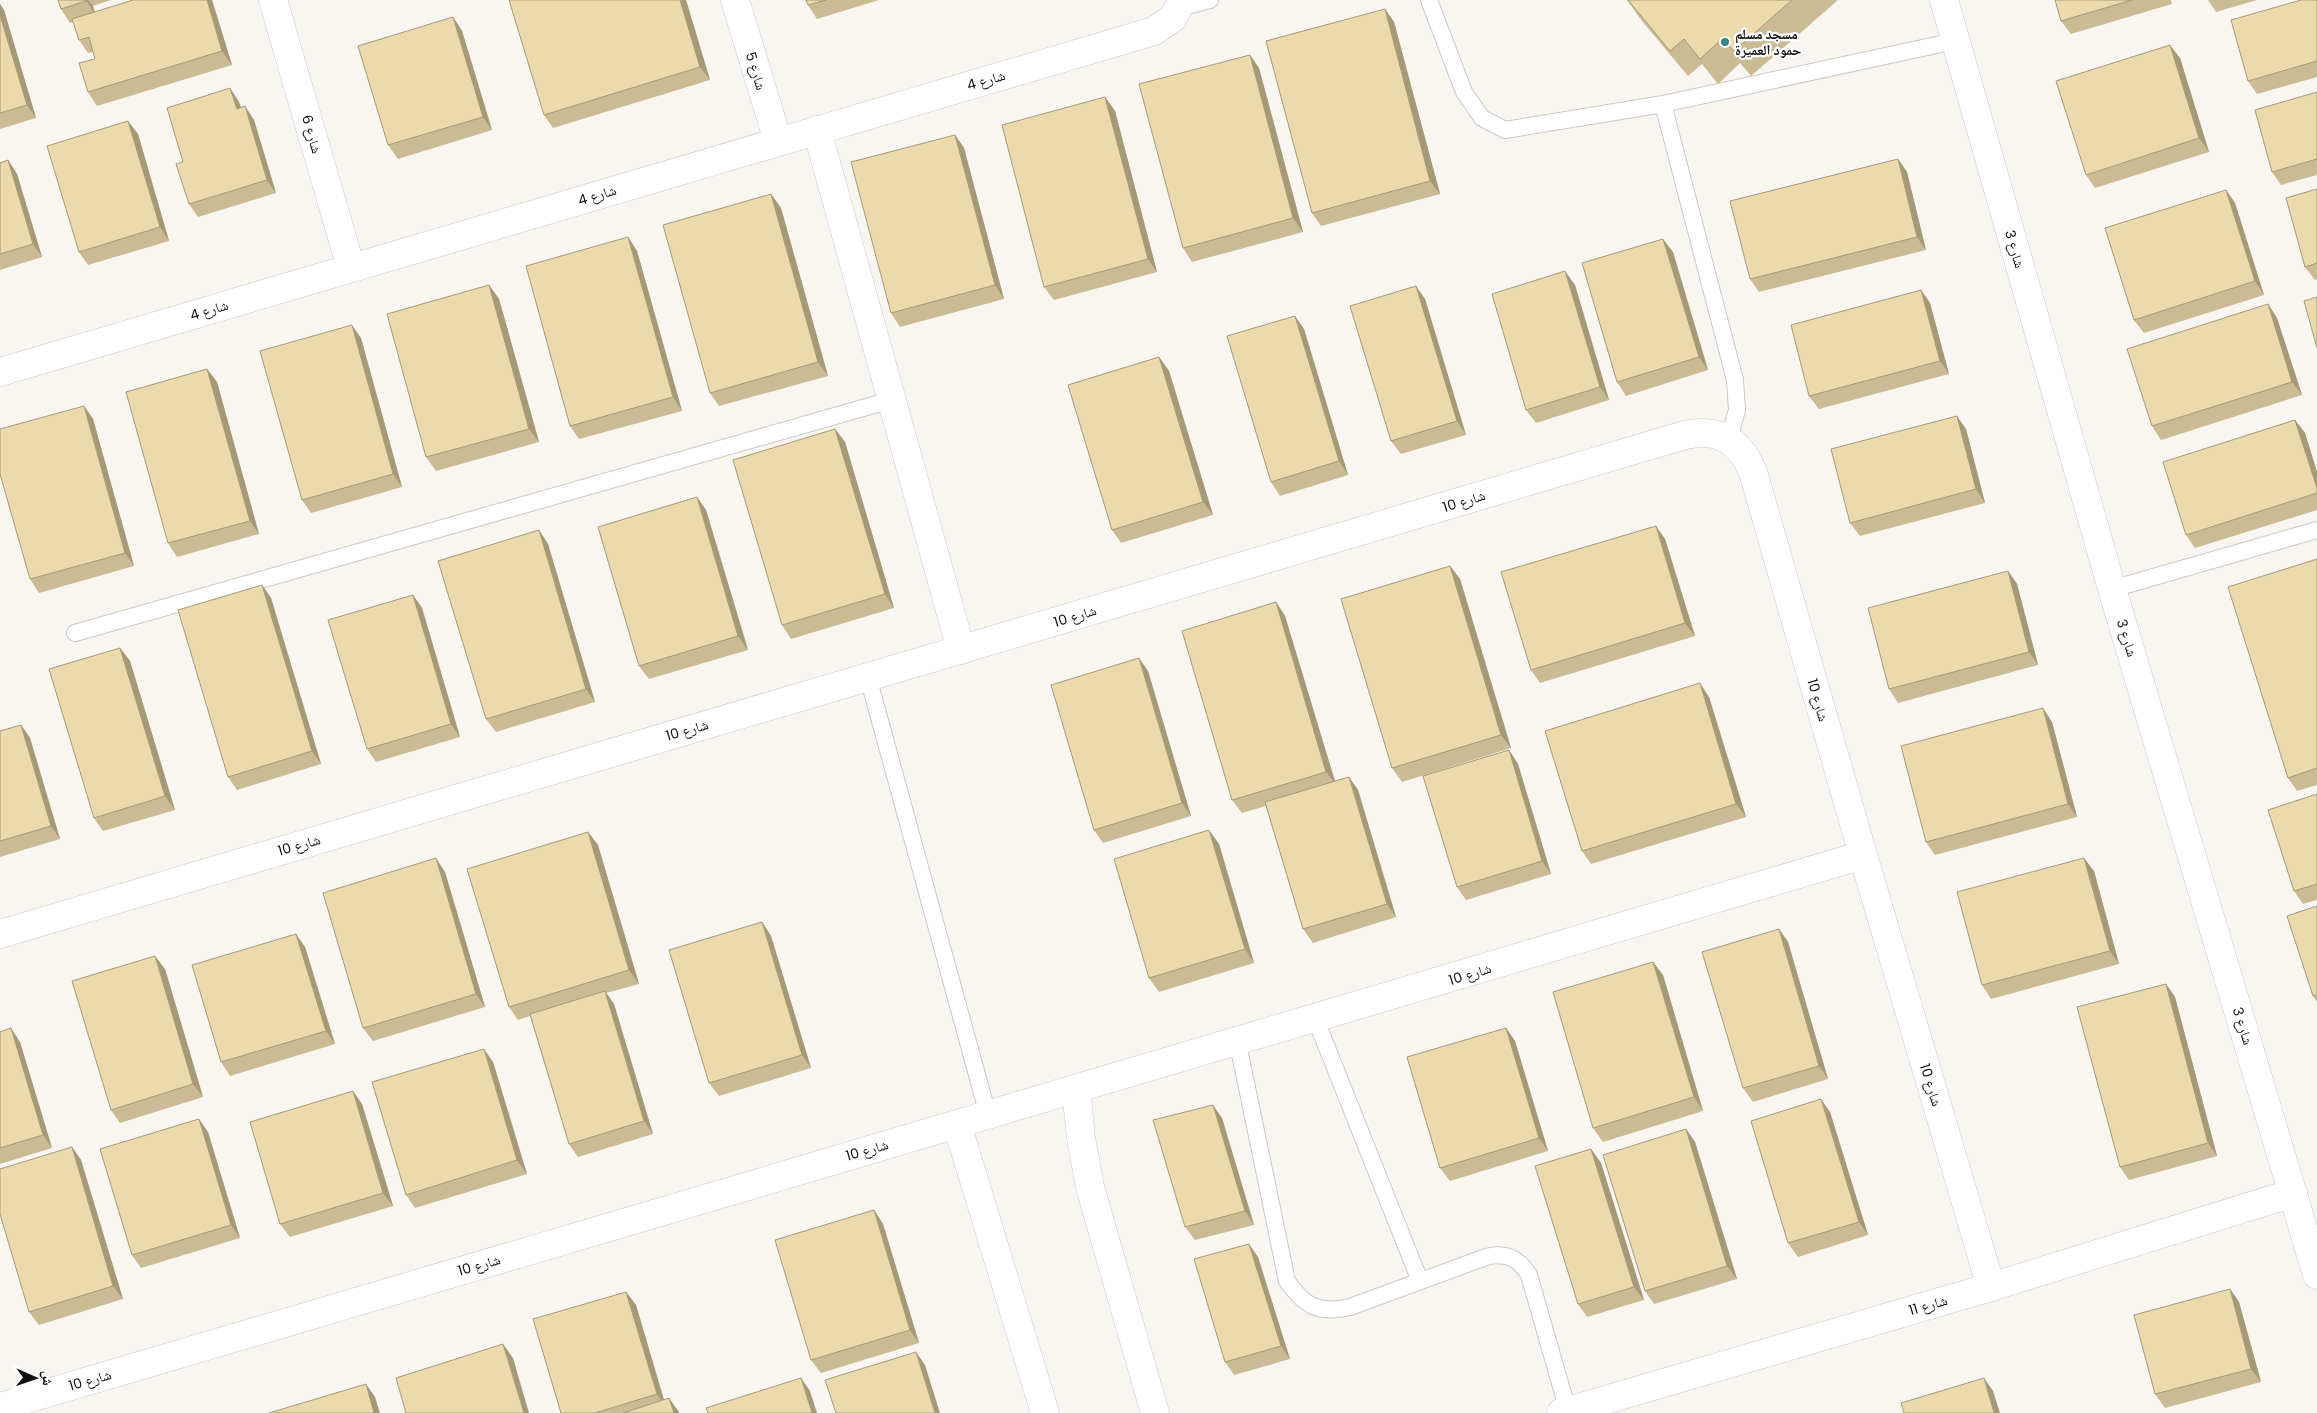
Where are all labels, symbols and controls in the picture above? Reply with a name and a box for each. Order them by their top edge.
place label: مسجد مسلم حمود العميرة [1735,24,1801,60]
marker: مسجد مسلم حمود العميرة [1719,36,1731,48]
street label: شارع 5 [741,49,771,93]
street label: شارع 4 [964,65,1008,95]
street label: شارع 6 [297,112,327,156]
street label: شارع 4 [575,180,619,210]
street label: شارع 3 [2000,228,2030,270]
street label: شارع 4 [187,295,231,325]
street label: شارع 10 [1440,485,1488,517]
street label: شارع 10 [1051,600,1099,632]
street label: شارع 3 [2112,617,2142,659]
street label: شارع 10 [1802,676,1834,724]
street label: شارع 10 [663,714,711,746]
street label: شارع 10 [275,829,323,861]
street label: شارع 10 [1446,958,1494,990]
street label: شارع 3 [2228,1005,2258,1047]
street label: شارع 10 [1915,1061,1947,1109]
street label: شارع 10 [843,1134,891,1166]
street label: شارع 10 [455,1249,503,1281]
street label: شارع 11 [1906,1290,1950,1320]
north arrow [10,1353,60,1403]
street label: شارع 10 [66,1364,114,1396]
text: ش [38,1371,58,1386]

